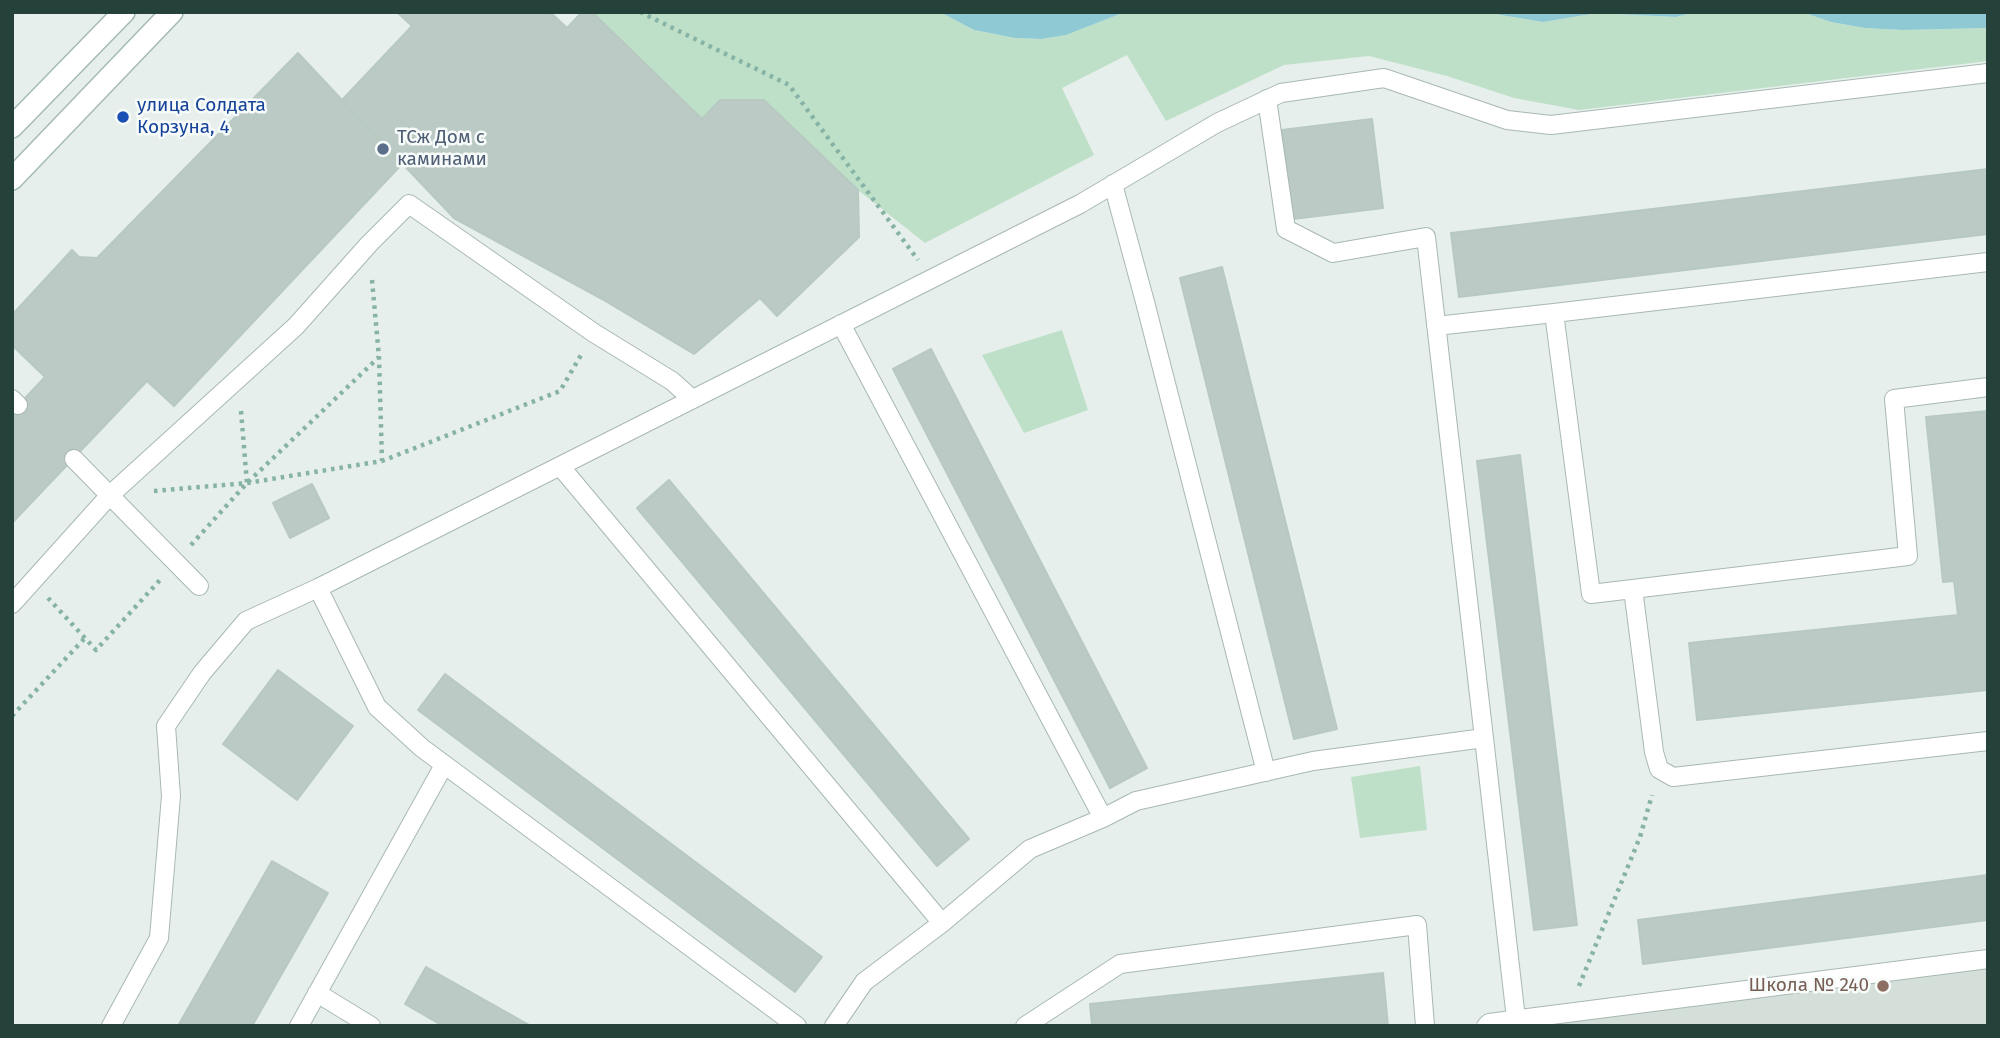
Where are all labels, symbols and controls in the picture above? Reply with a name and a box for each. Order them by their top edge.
place label: улица Солдата Корзуна, 4 [137,95,266,139]
marker: улица Солдата Корзуна, 4 [115,109,131,125]
place label: ТСж Дом с каминами [397,127,487,171]
marker: ТСж Дом с каминами [375,141,391,157]
place label: Школа № 240 [1749,975,1869,997]
marker: Школа № 240 [1875,978,1891,994]

